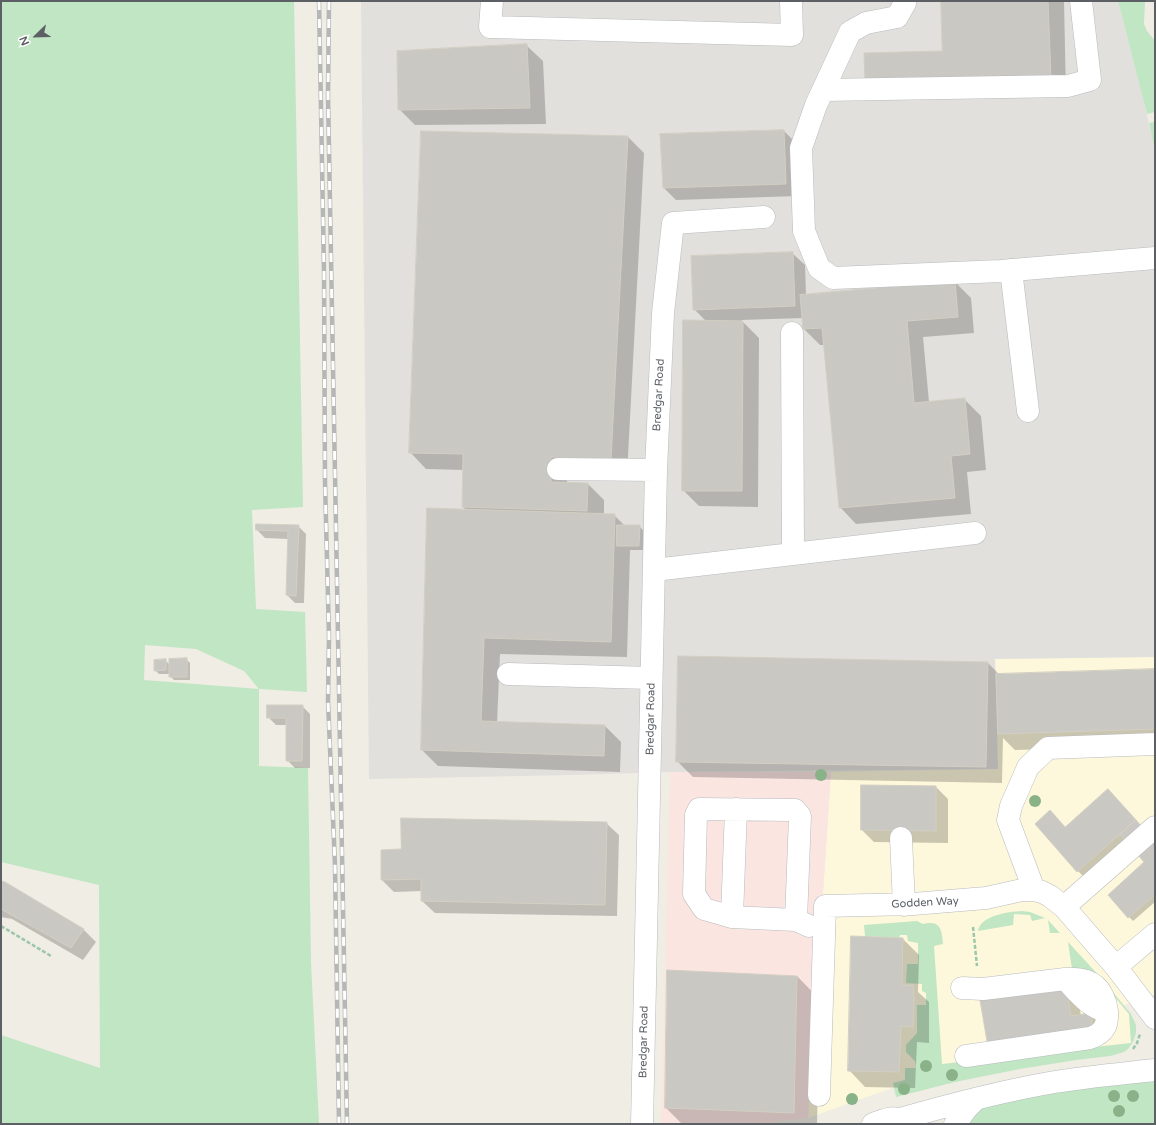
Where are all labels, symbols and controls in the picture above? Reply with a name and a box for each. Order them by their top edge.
north arrow [16,16,56,56]
text: N [17,34,32,47]
street label: Bredgar Road [651,358,667,432]
street label: Bredgar Road [644,683,658,755]
street label: Godden Way [891,895,959,911]
street label: Bredgar Road [637,1006,651,1078]

